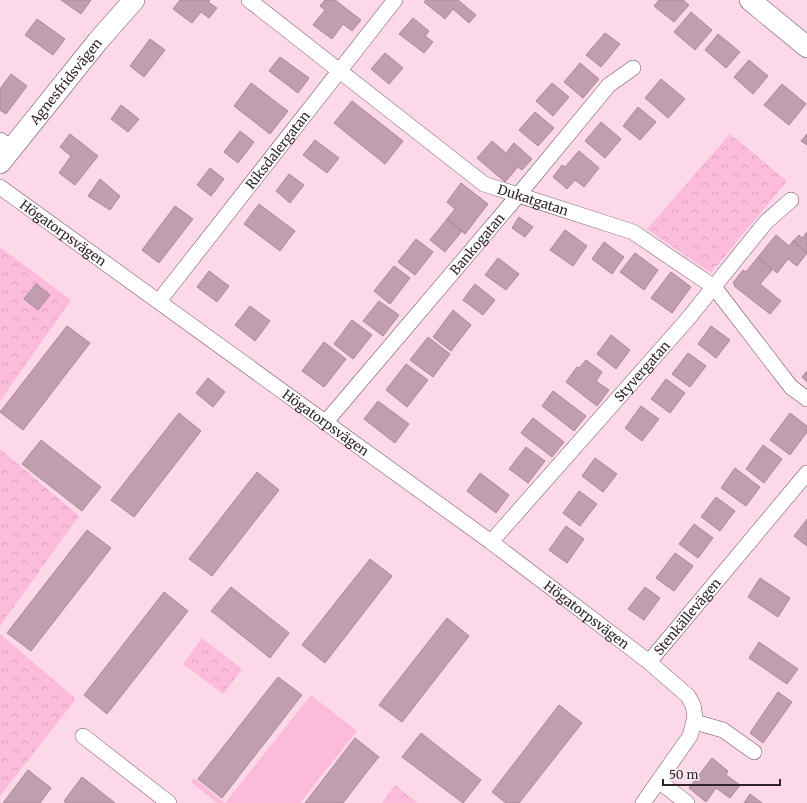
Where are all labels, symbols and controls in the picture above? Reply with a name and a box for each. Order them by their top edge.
street label: Agnesfridsvägen [25,34,106,128]
street label: Riksdalergatan [242,107,314,192]
street label: Dukatgatan [495,180,571,219]
street label: Högatorpsvägen [17,196,110,270]
street label: Bankogatan [446,209,508,278]
street label: Styvergatan [610,337,674,405]
street label: Högatorpsvägen [279,386,373,460]
street label: Stenkällevägen [650,574,724,659]
street label: Högatorpsvägen [541,577,633,653]
scale bar [663,761,780,787]
text: 50 m [669,767,698,782]

